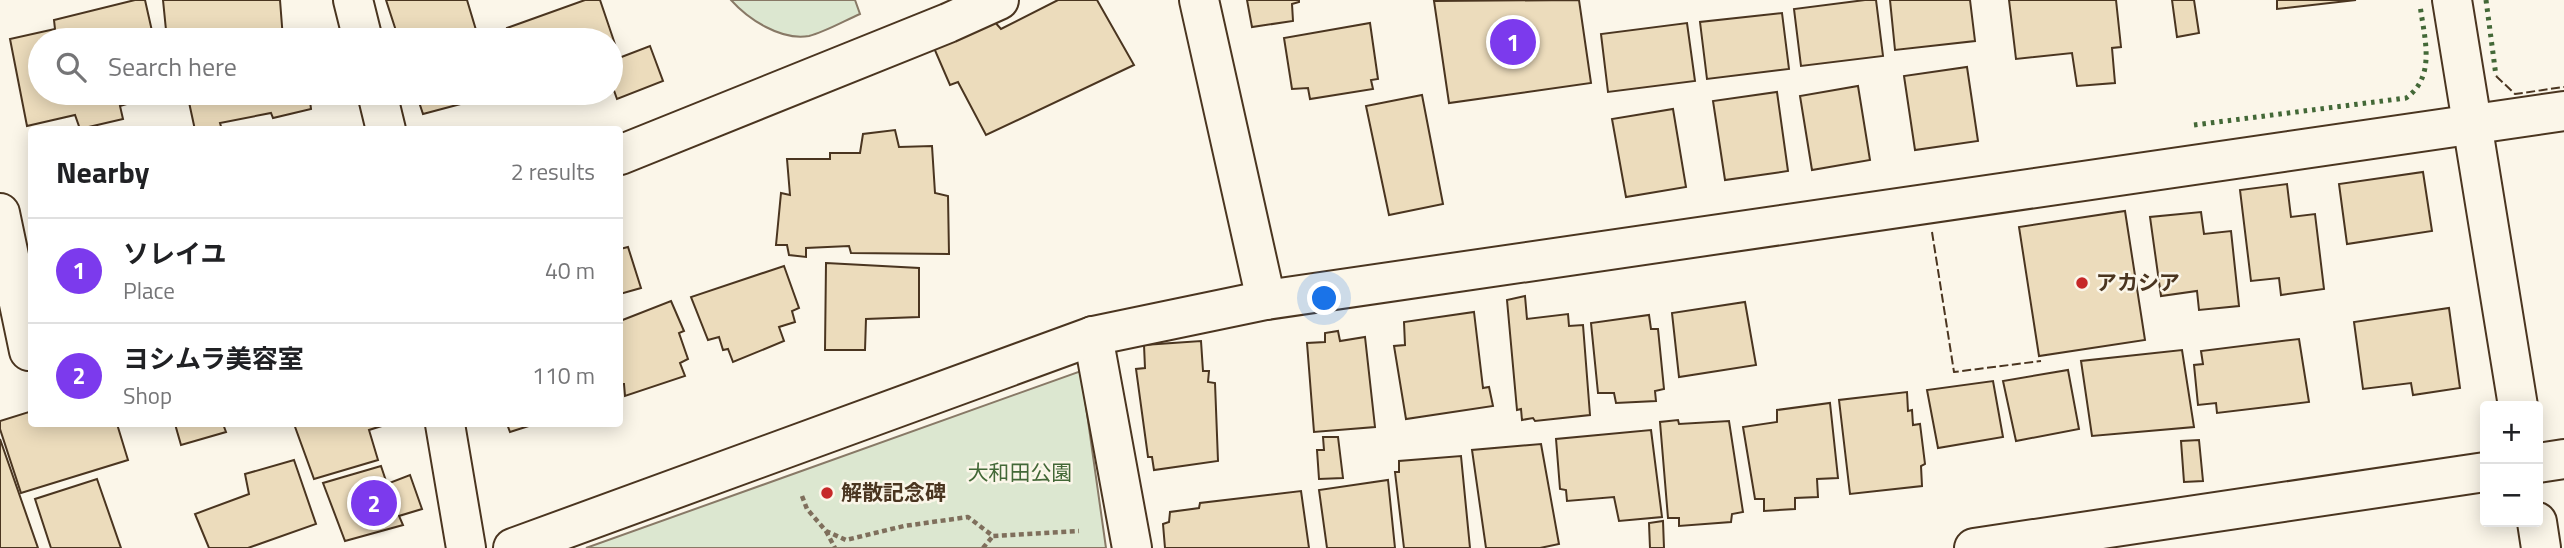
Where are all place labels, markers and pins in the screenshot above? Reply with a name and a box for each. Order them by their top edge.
pin: 1 [1490,16,1536,68]
place label: アカシア [2096,266,2180,298]
marker: アカシア [2074,275,2090,291]
place label: 解散記念碑 [841,476,946,508]
pin: 2 [351,477,397,529]
marker: 解散記念碑 [819,485,835,501]

